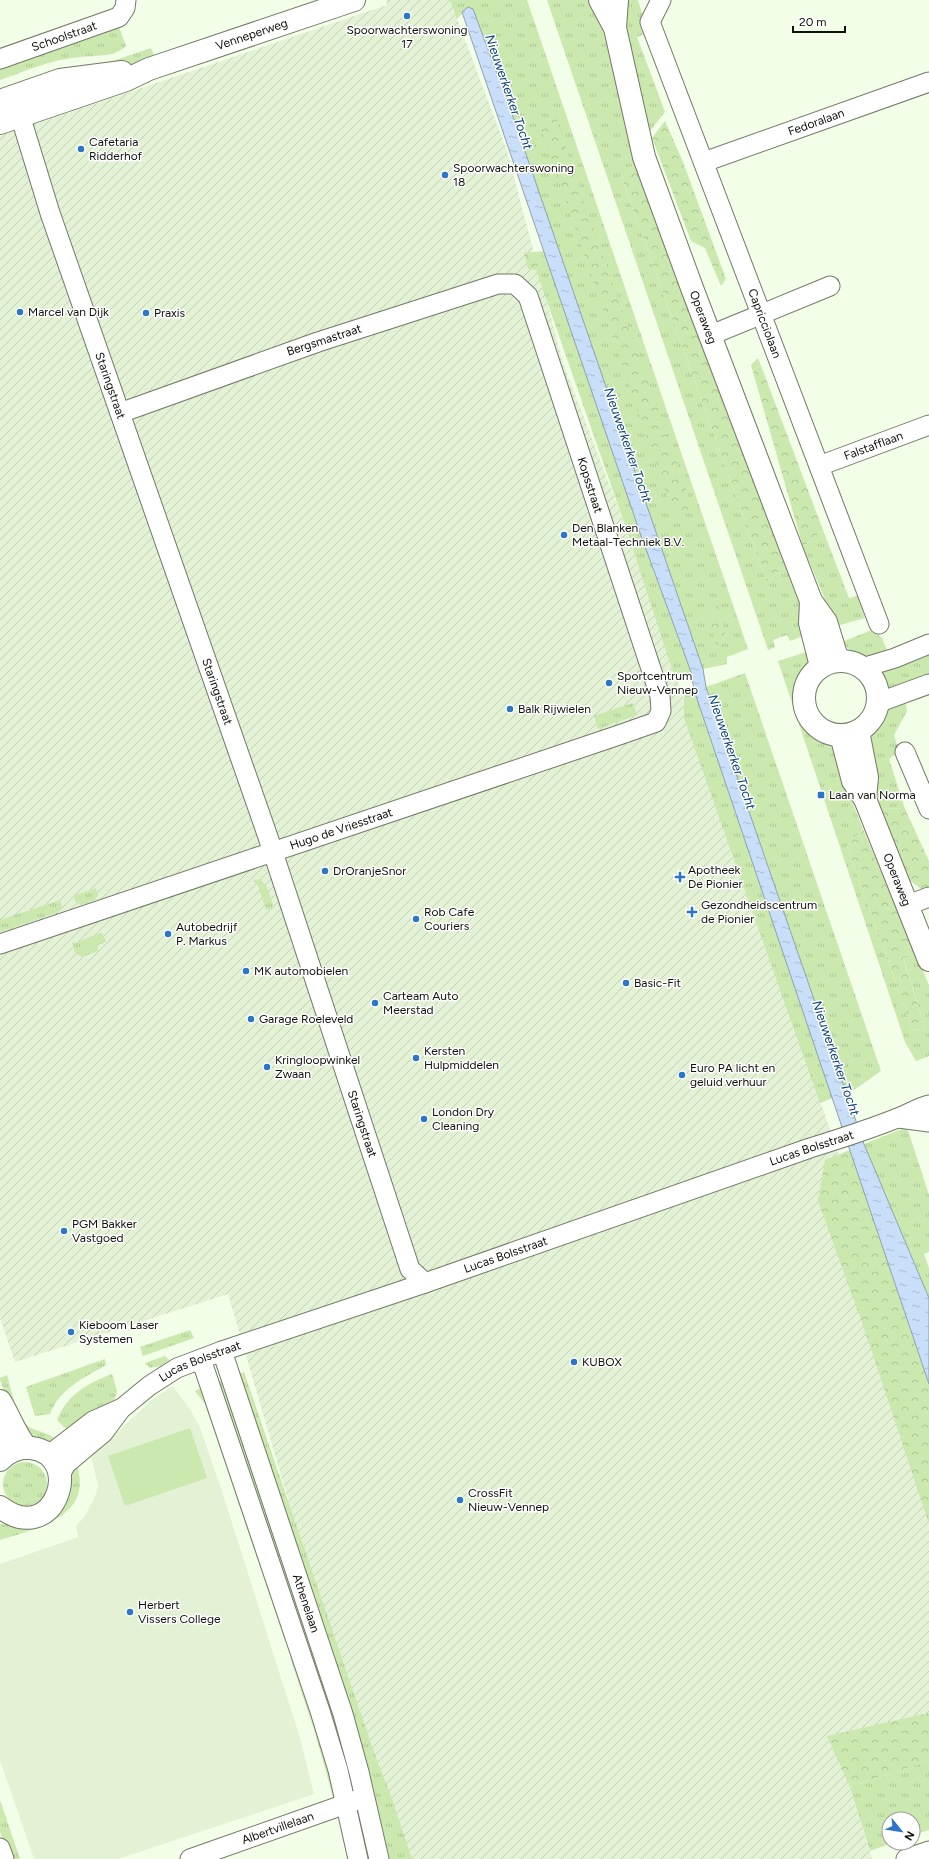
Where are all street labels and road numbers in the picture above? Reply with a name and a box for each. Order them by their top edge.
street label: Venneperweg [214,16,289,53]
street label: Schoolstraat [30,18,99,54]
street label: Fedoralaan [786,106,846,139]
street label: Capricciolaan [745,287,784,360]
street label: Operaweg [687,289,720,346]
street label: Bergsmastraat [285,321,364,359]
street label: Staringstraat [92,351,129,421]
street label: Falstafflaan [842,428,905,463]
street label: Kopsstraat [574,455,606,515]
street label: Staringstraat [199,656,235,727]
street label: Hugo de Vriesstraat [288,805,395,853]
street label: Operaweg [880,851,914,908]
street label: Staringstraat [345,1089,380,1160]
street label: Lucas Bolsstraat [768,1127,856,1169]
street label: Lucas Bolsstraat [462,1233,550,1276]
street label: Lucas Bolsstraat [156,1338,243,1385]
street label: Athenelaan [290,1572,322,1635]
street label: Albertvillelaan [240,1809,316,1847]

